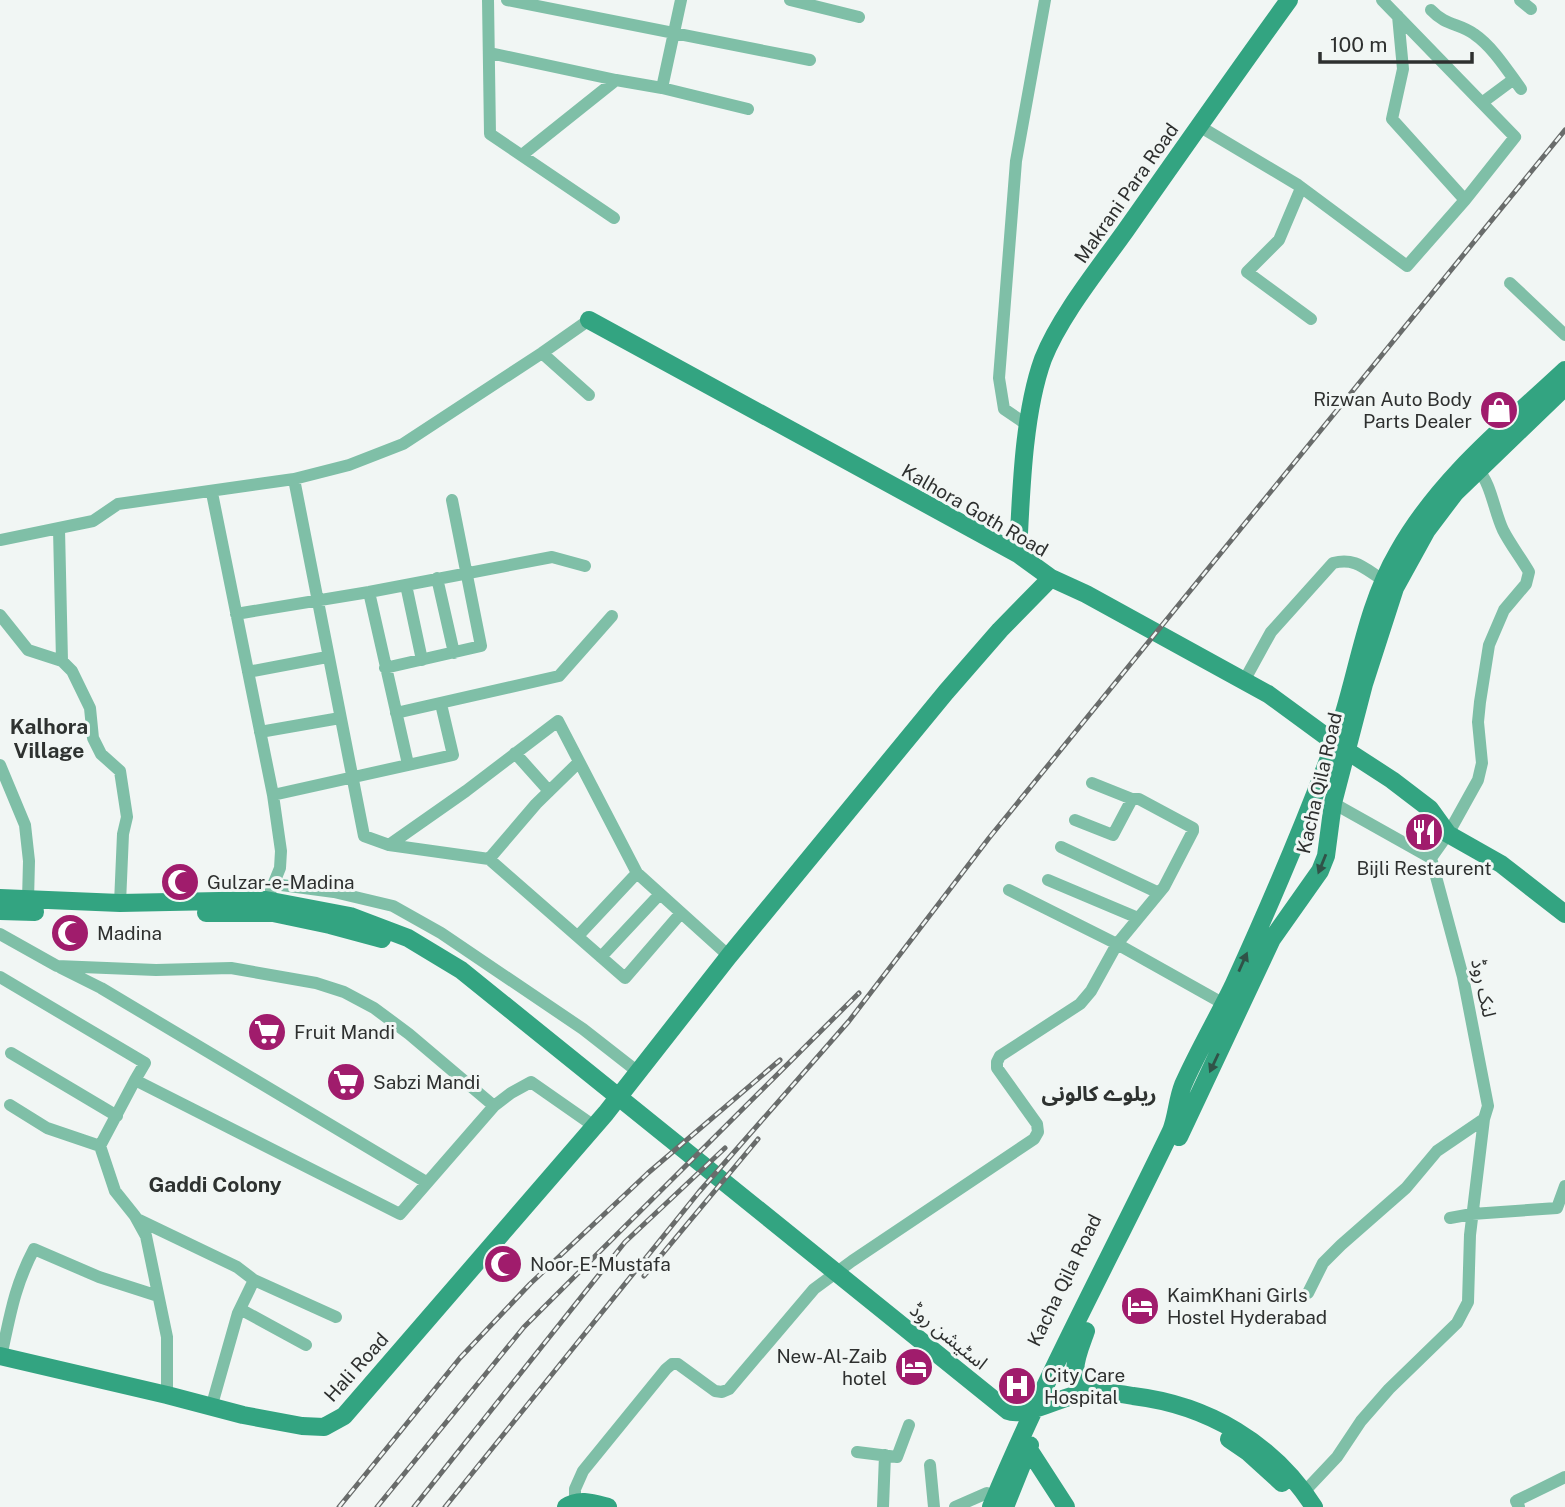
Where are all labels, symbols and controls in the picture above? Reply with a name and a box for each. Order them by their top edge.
scale bar [1320,21,1472,65]
text: 100 m [1330,32,1387,57]
street label: Makrani Para Road [1070,119,1182,267]
place label: Rizwan Auto Body Parts Dealer [1313,388,1472,432]
shop icon: Rizwan Auto Body Parts Dealer [1478,389,1520,431]
street label: Kalhora Goth Road [898,459,1052,561]
street label: Kacha Qila Road [1292,710,1346,856]
district label: Kalhora Village [10,714,88,763]
restaurant icon: Bijli Restaurent [1403,811,1445,853]
one-way arrow [1316,854,1327,875]
place label: Bijli Restaurent [1356,857,1492,879]
mosque icon: Gulzar-e-Madina [159,861,201,903]
place label: Gulzar-e-Madina [207,871,355,893]
mosque icon: Madina [49,912,91,954]
place label: Madina [97,922,162,944]
one-way arrow [1237,952,1249,972]
street label: لنک روڈ [1466,957,1501,1019]
supermarket icon: Fruit Mandi [246,1011,288,1053]
place label: Fruit Mandi [294,1021,395,1043]
one-way arrow [1208,1053,1219,1073]
supermarket icon: Sabzi Mandi [325,1061,367,1103]
place label: Sabzi Mandi [373,1071,480,1093]
district label: ریلوے کالونی [1041,1081,1157,1106]
district label: Gaddi Colony [148,1172,282,1197]
street label: Kacha Qila Road [1022,1210,1106,1350]
mosque icon: Noor-E-Mustafa [482,1243,524,1285]
place label: Noor-E-Mustafa [530,1253,671,1275]
place label: KaimKhani Girls Hostel Hyderabad [1167,1284,1327,1328]
hotel icon: KaimKhani Girls Hostel Hyderabad [1119,1285,1161,1327]
street label: اسٹیشن روڈ [905,1298,992,1375]
street label: Hali Road [319,1328,393,1406]
place label: New-Al-Zaib hotel [776,1345,887,1389]
hotel icon: New-Al-Zaib hotel [893,1346,935,1388]
place label: City Care Hospital [1044,1364,1125,1408]
hospital icon: City Care Hospital [996,1365,1038,1407]

